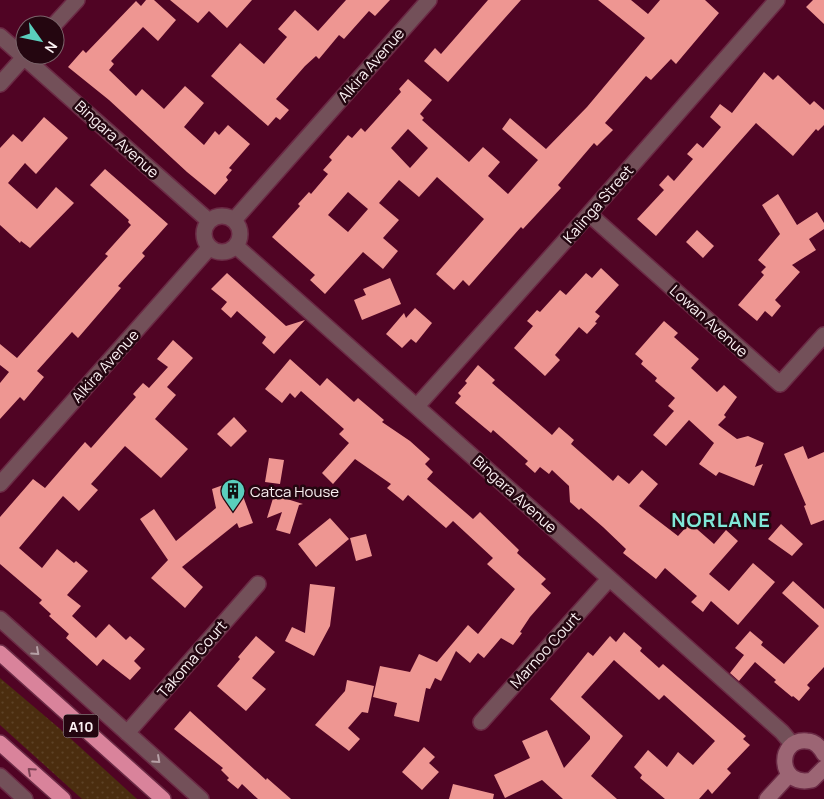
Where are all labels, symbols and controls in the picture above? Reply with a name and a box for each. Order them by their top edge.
north arrow [15,15,65,65]
street label: Alkira Avenue [333,23,409,107]
text: N [41,38,62,57]
street label: Bingara Avenue [70,96,164,183]
street label: Kalinga Street [558,160,638,248]
street label: Lowan Avenue [665,280,753,362]
street label: Alkira Avenue [67,325,144,407]
street label: Bingara Avenue [468,451,562,538]
building icon: Catca House [220,478,246,512]
place label: Catca House [250,481,339,502]
district label: NORLANE [671,506,771,533]
street label: Marnoo Court [505,607,585,693]
street label: Takoma Court [152,616,232,702]
one-way arrow [31,646,40,655]
road number: A10 [64,714,98,738]
one-way arrow [152,754,161,763]
one-way arrow [28,768,37,777]

